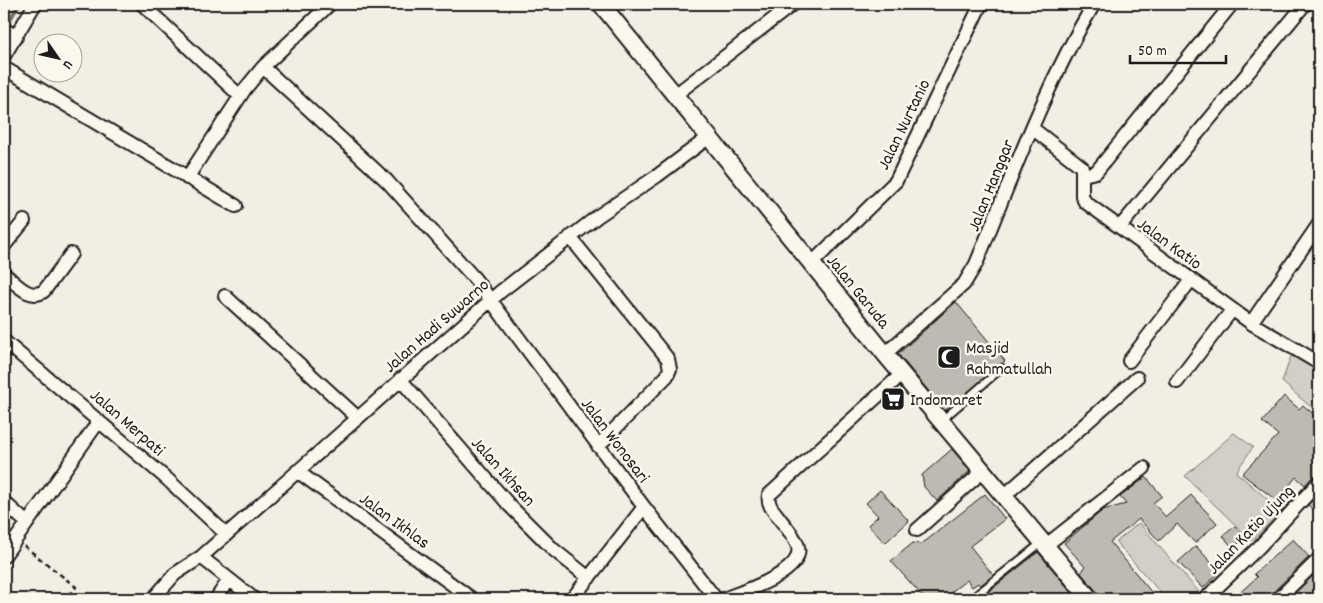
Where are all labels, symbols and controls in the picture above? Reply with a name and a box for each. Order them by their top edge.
north arrow [32,32,82,82]
scale bar [1130,32,1227,64]
text: 50 m [1138,41,1167,63]
text: U [57,56,77,73]
street label: Jalan Nurtanio [872,75,938,175]
street label: Jalan Hanggar [963,136,1022,236]
street label: Jalan Katio [1131,213,1206,277]
street label: Jalan Garuda [819,250,895,335]
street label: Jalan Hadi Suwarno [379,274,496,380]
place label: Masjid Rahmatullah [966,337,1052,383]
mosque icon: Masjid Rahmatullah [936,344,962,370]
street label: Jalan Merpati [83,384,169,463]
supermarket icon: Indomaret [880,386,906,412]
place label: Indomaret [910,389,983,414]
street label: Jalan Wonosari [574,394,654,489]
street label: Jalan Ikhsan [464,432,540,513]
street label: Jalan Katio Ujung [1202,480,1301,581]
street label: Jalan Ikhlas [353,488,434,556]

